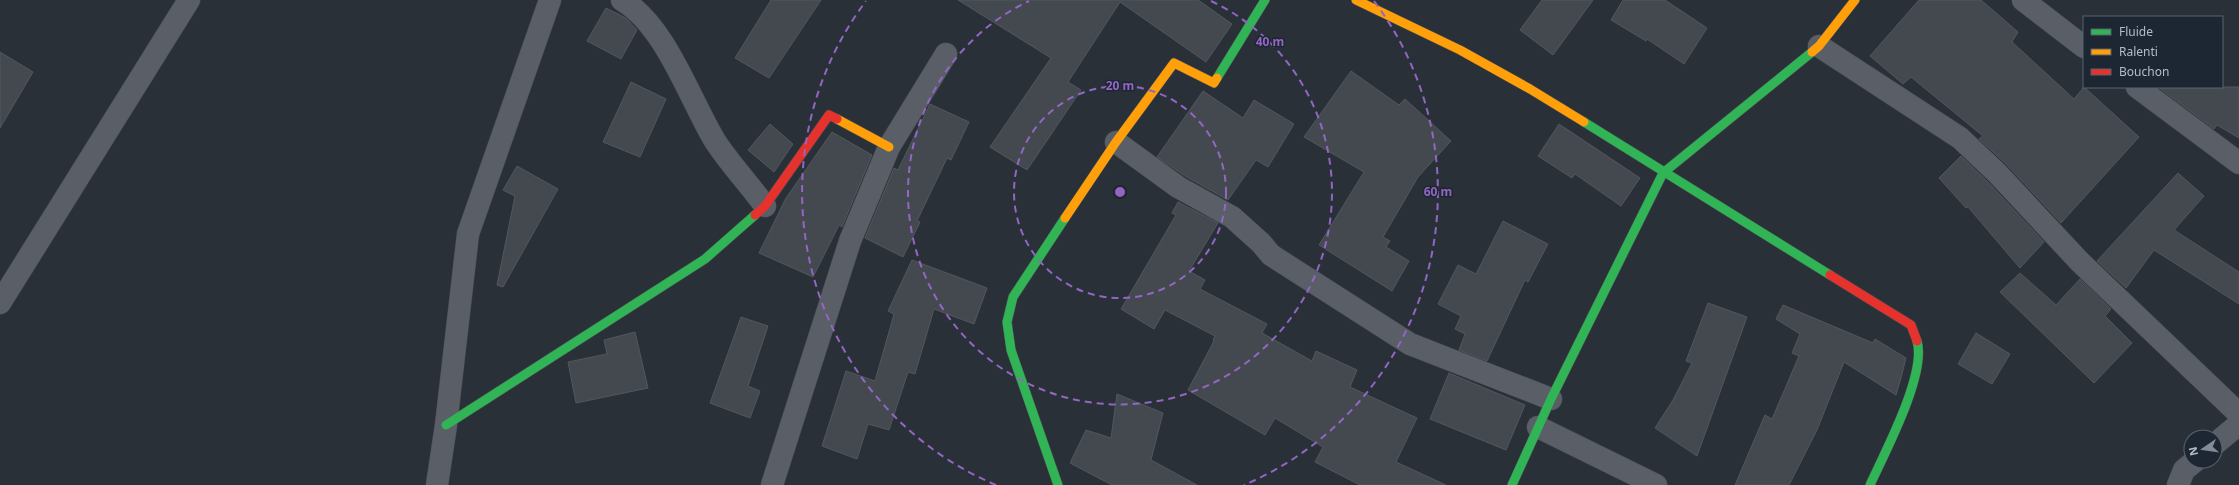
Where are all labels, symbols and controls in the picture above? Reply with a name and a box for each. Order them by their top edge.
legend [2083,16,2223,88]
text: Fluide [2119,23,2153,40]
text: 40 m [1256,33,1284,50]
text: Ralenti [2119,43,2158,60]
text: Bouchon [2119,63,2169,80]
text: 20 m [1106,77,1134,94]
text: 60 m [1424,183,1452,200]
centre of rings [1113,185,1127,199]
north arrow [2183,429,2223,469]
text: N [2184,445,2201,457]

